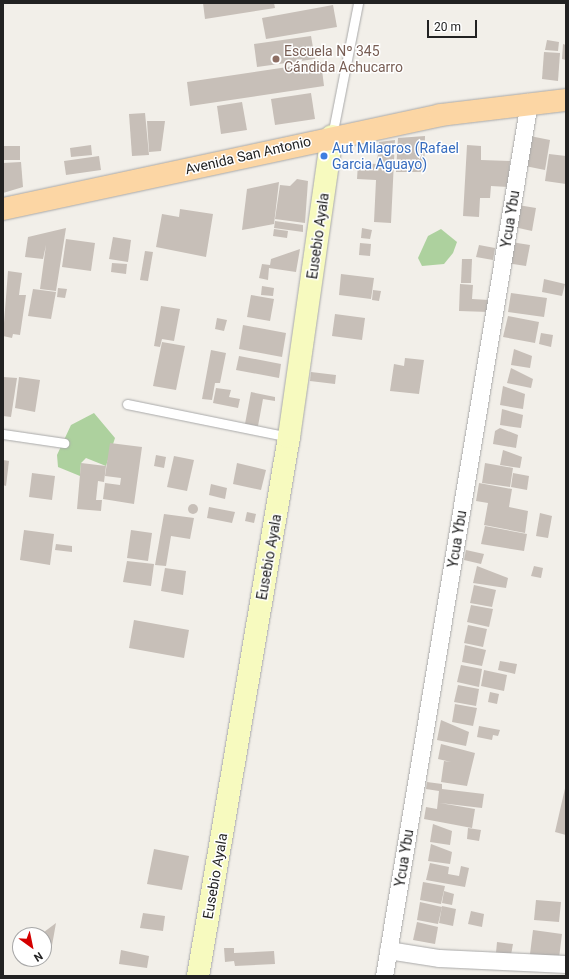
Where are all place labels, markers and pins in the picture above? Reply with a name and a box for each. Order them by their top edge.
place label: Escuela Nº 345 Cándida Achucarro [284,43,403,76]
marker: Escuela Nº 345 Cándida Achucarro [271,54,281,64]
place label: Aut Milagros (Rafael Garcia Aguayo) [332,140,459,172]
marker: Aut Milagros (Rafael Garcia Aguayo) [319,151,329,161]

